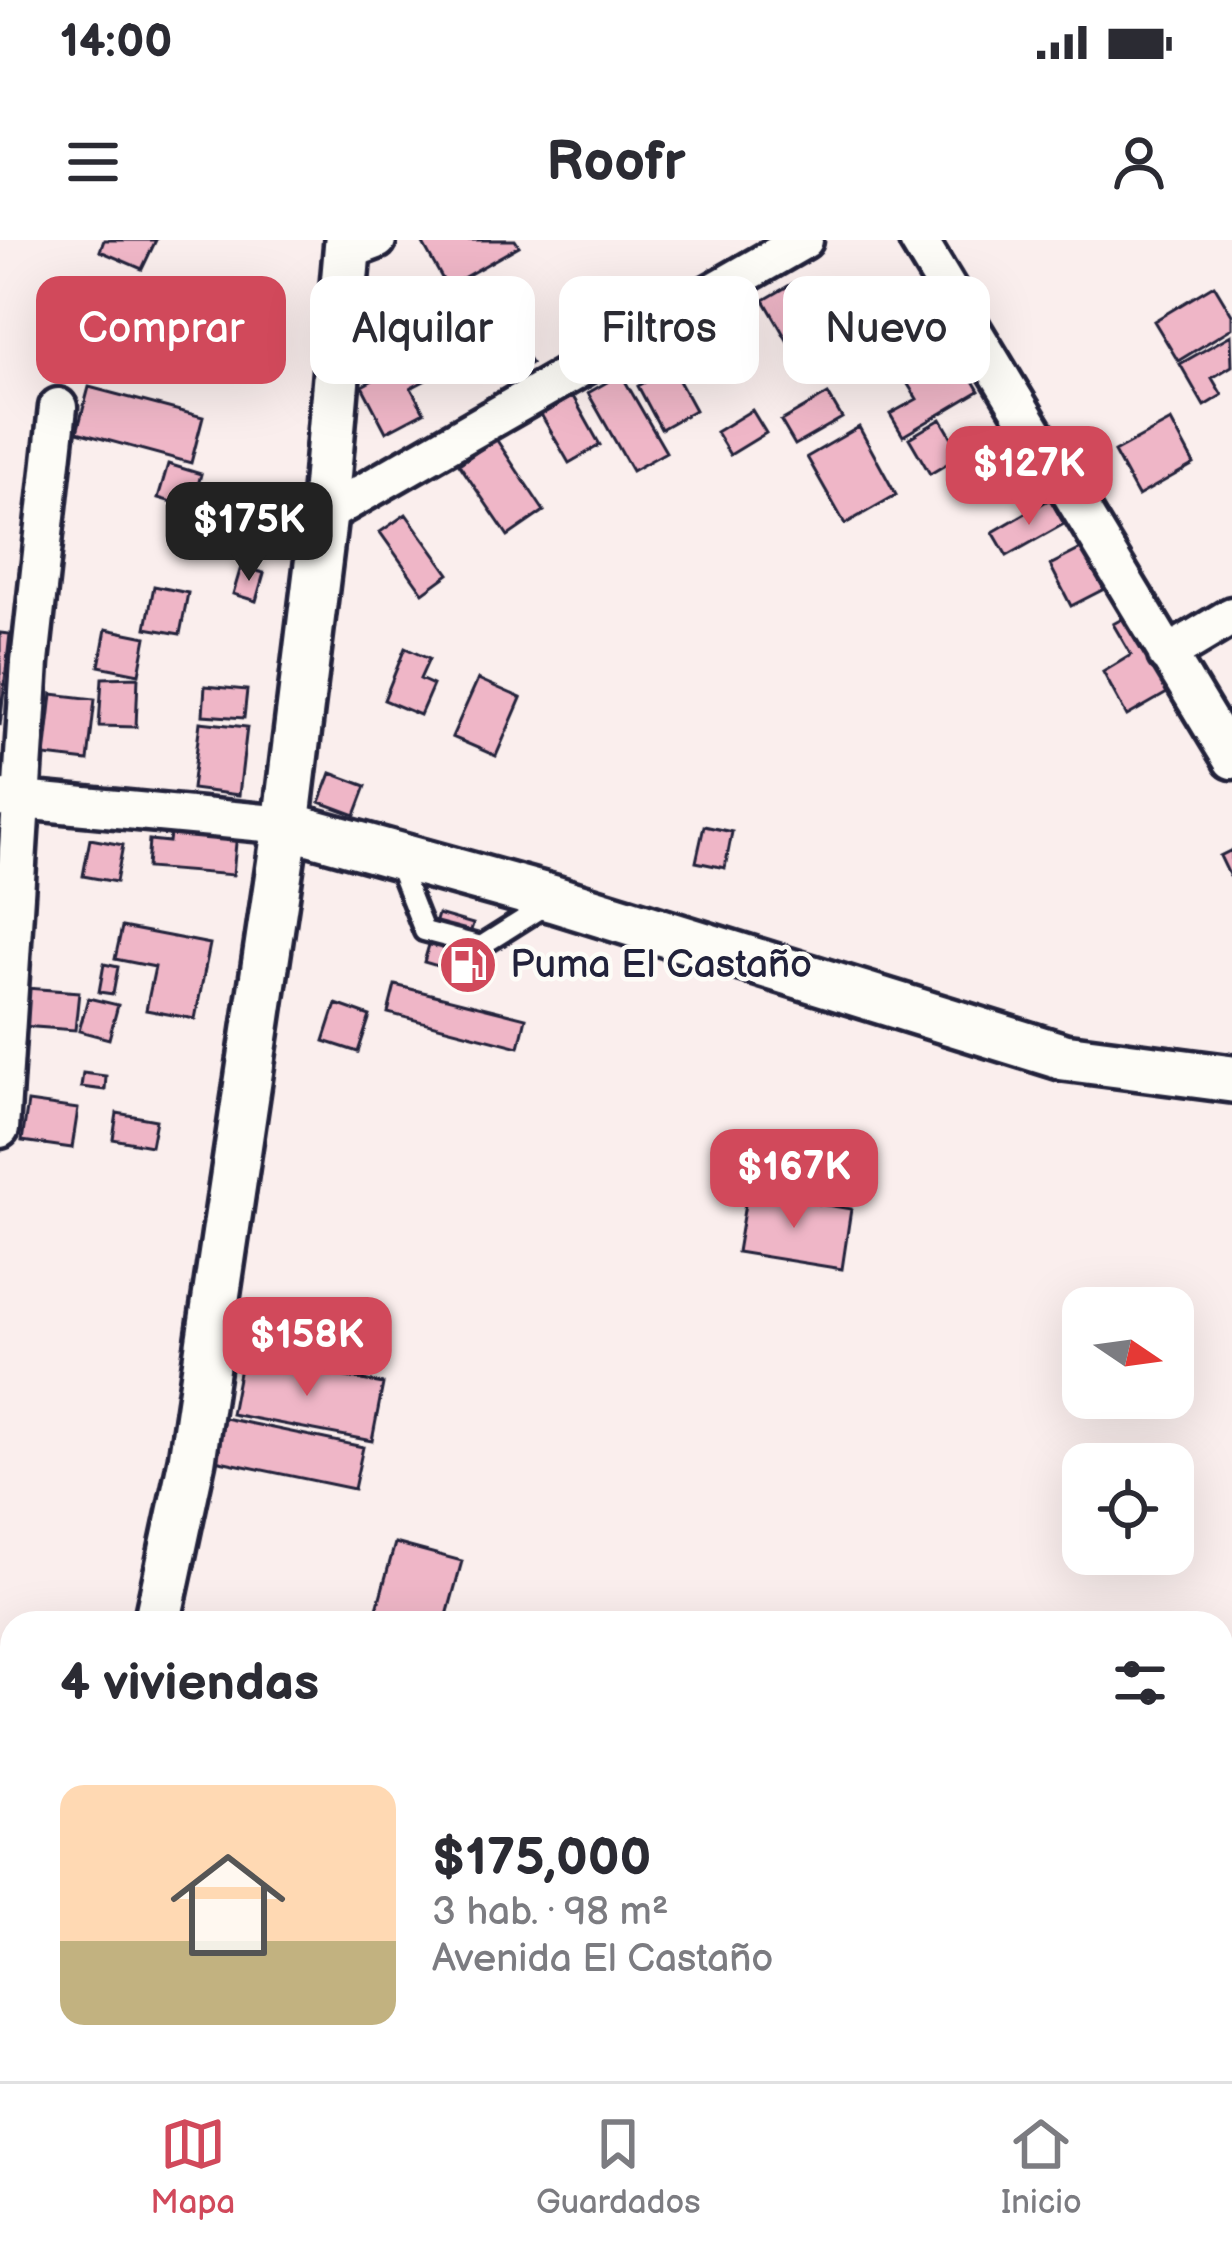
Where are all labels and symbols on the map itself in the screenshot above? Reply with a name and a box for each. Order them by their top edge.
pin: $127K [945,426,1113,528]
pin: $175K [165,482,333,584]
fuel station icon: Puma El Castaño [437,934,499,996]
place label: Puma El Castaño [510,942,812,989]
pin: $167K [710,1129,878,1231]
north arrow [1062,1287,1194,1419]
pin: $158K [223,1297,391,1399]

